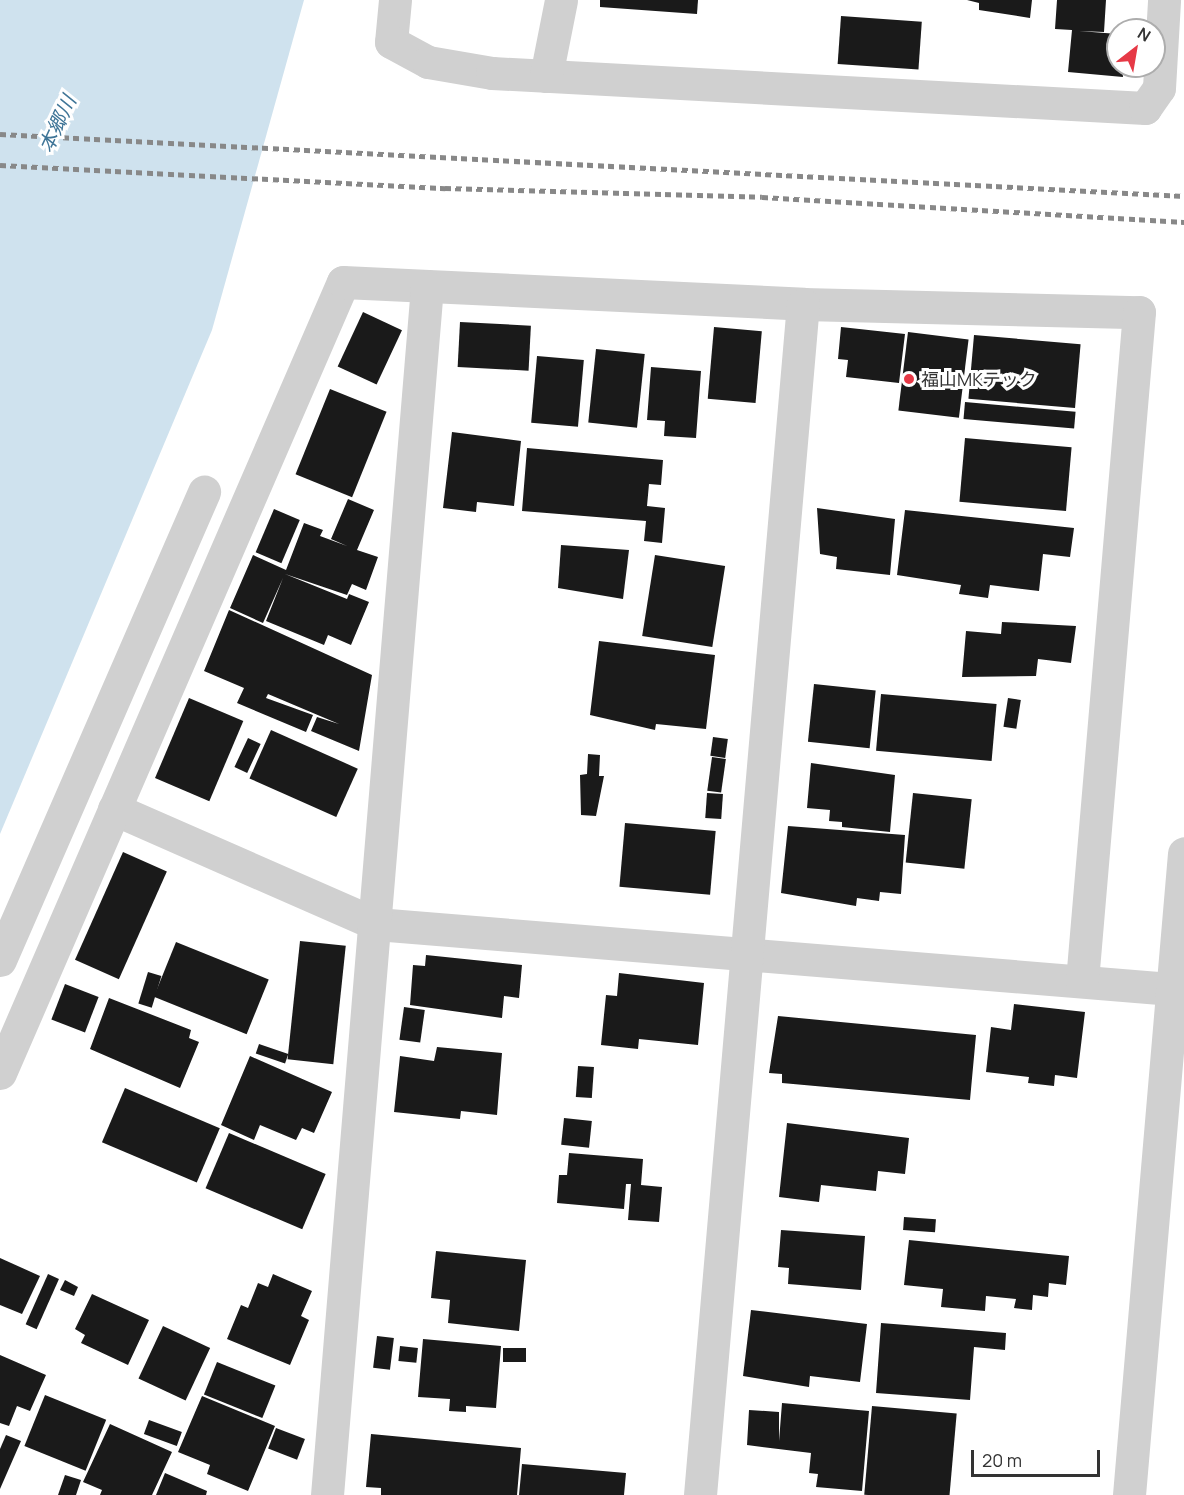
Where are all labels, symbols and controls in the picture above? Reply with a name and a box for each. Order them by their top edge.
north arrow [1106,18,1166,78]
text: N [1134,22,1155,47]
water label: 本郷川 [33,92,81,156]
place label: 福山MKテック [921,368,1037,390]
marker: 福山MKテック [902,372,916,386]
scale bar [974,1438,1103,1476]
text: 20 m [982,1448,1022,1472]

